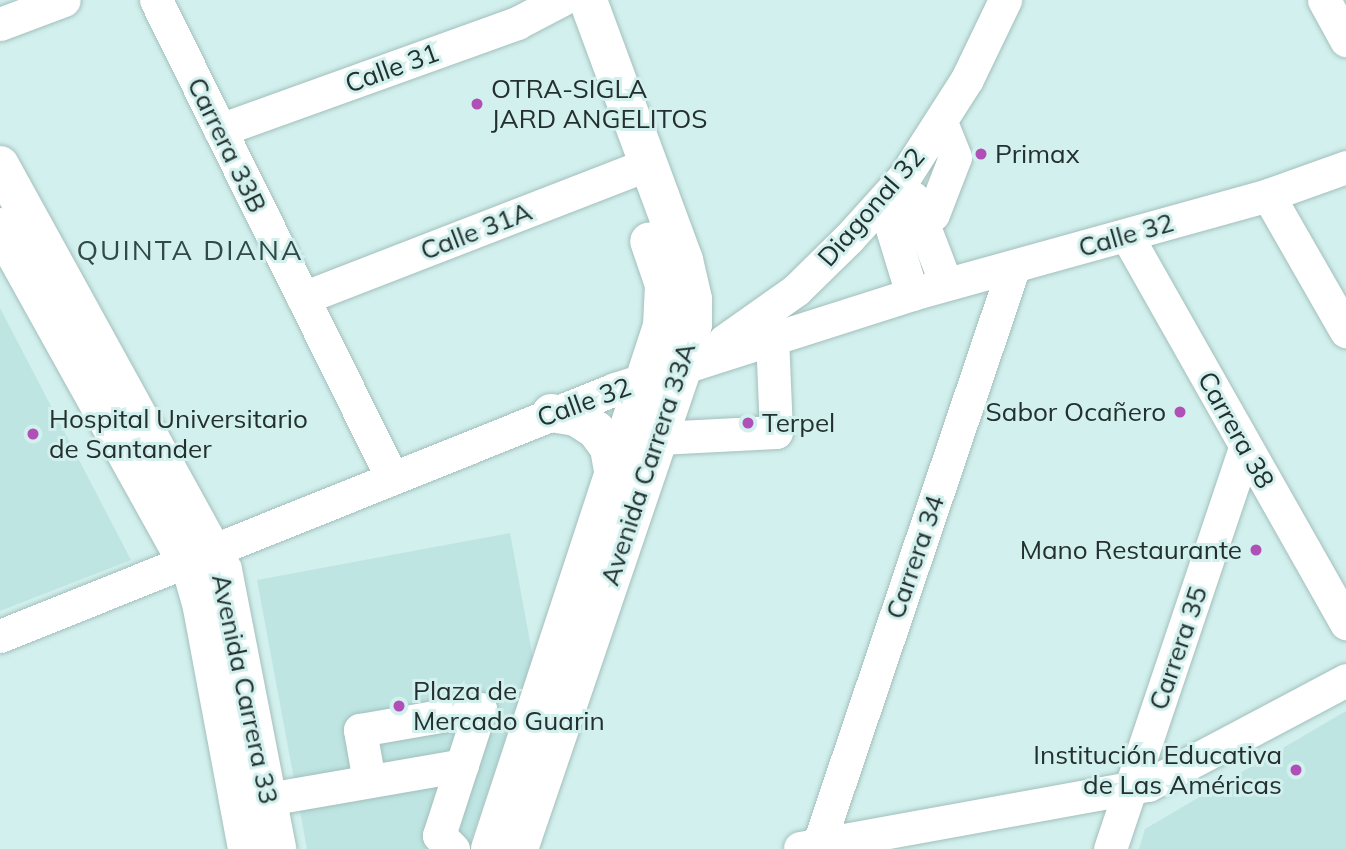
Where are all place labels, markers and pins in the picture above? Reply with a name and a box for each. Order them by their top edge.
place label: OTRA-SIGLA JARD ANGELITOS [491,73,707,134]
marker: OTRA-SIGLA JARD ANGELITOS [469,96,485,112]
place label: Primax [995,138,1080,170]
marker: Primax [973,146,989,162]
place label: Sabor Ocañero [986,396,1166,428]
place label: Hospital Universitario de Santander [49,403,308,464]
marker: Sabor Ocañero [1172,404,1188,420]
place label: Terpel [762,407,835,439]
marker: Terpel [740,415,756,431]
marker: Hospital Universitario de Santander [23,424,43,444]
place label: Mano Restaurante [1020,534,1242,566]
marker: Mano Restaurante [1248,542,1264,558]
place label: Plaza de Mercado Guarin [413,675,605,736]
marker: Plaza de Mercado Guarin [391,698,407,714]
place label: Institución Educativa de Las Américas [1033,739,1282,800]
marker: Institución Educativa de Las Américas [1288,762,1304,778]

